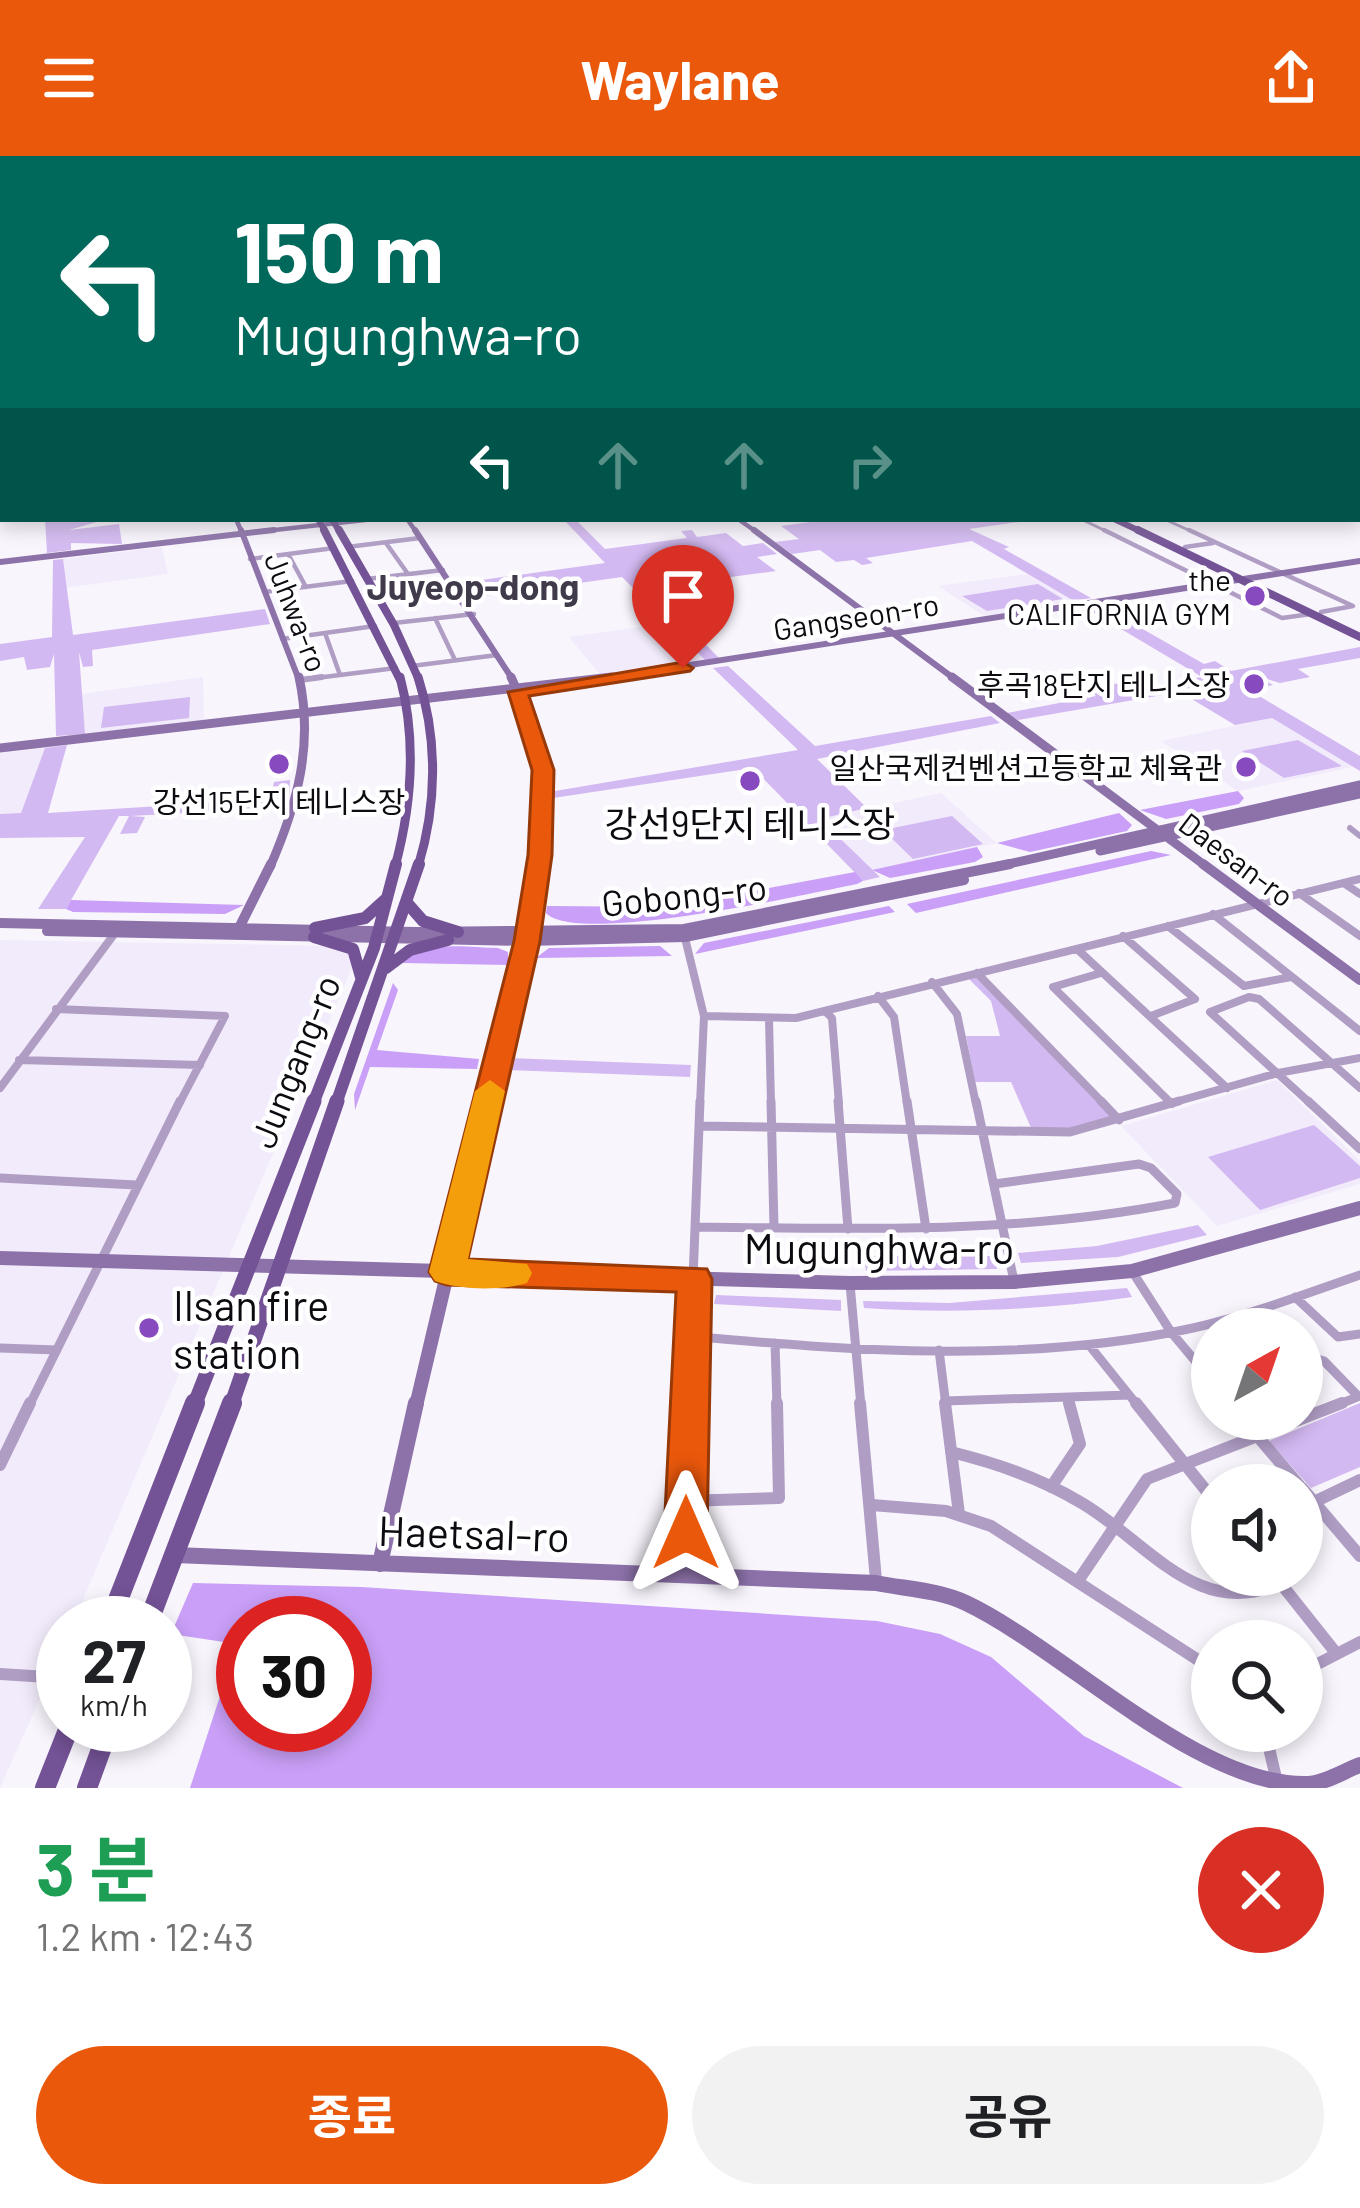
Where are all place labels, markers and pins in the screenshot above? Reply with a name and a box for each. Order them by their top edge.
pin [632,545,734,668]
place label: the CALIFORNIA GYM [1007,561,1231,631]
marker: the CALIFORNIA GYM [1242,583,1268,609]
place label: 후곡18단지 테니스장 [977,666,1230,702]
marker: 후곡18단지 테니스장 [1241,671,1267,697]
place label: 일산국제컨벤션고등학교 체육관 [830,749,1222,785]
marker: 강선15단지 테니스장 [266,751,292,777]
marker: 일산국제컨벤션고등학교 체육관 [1233,754,1259,780]
marker: 강선9단지 테니스장 [737,768,763,794]
place label: 강선15단지 테니스장 [153,783,405,819]
place label: 강선9단지 테니스장 [605,801,895,844]
place label: Ilsan fire station [173,1279,329,1377]
marker: Ilsan fire station [136,1315,162,1341]

